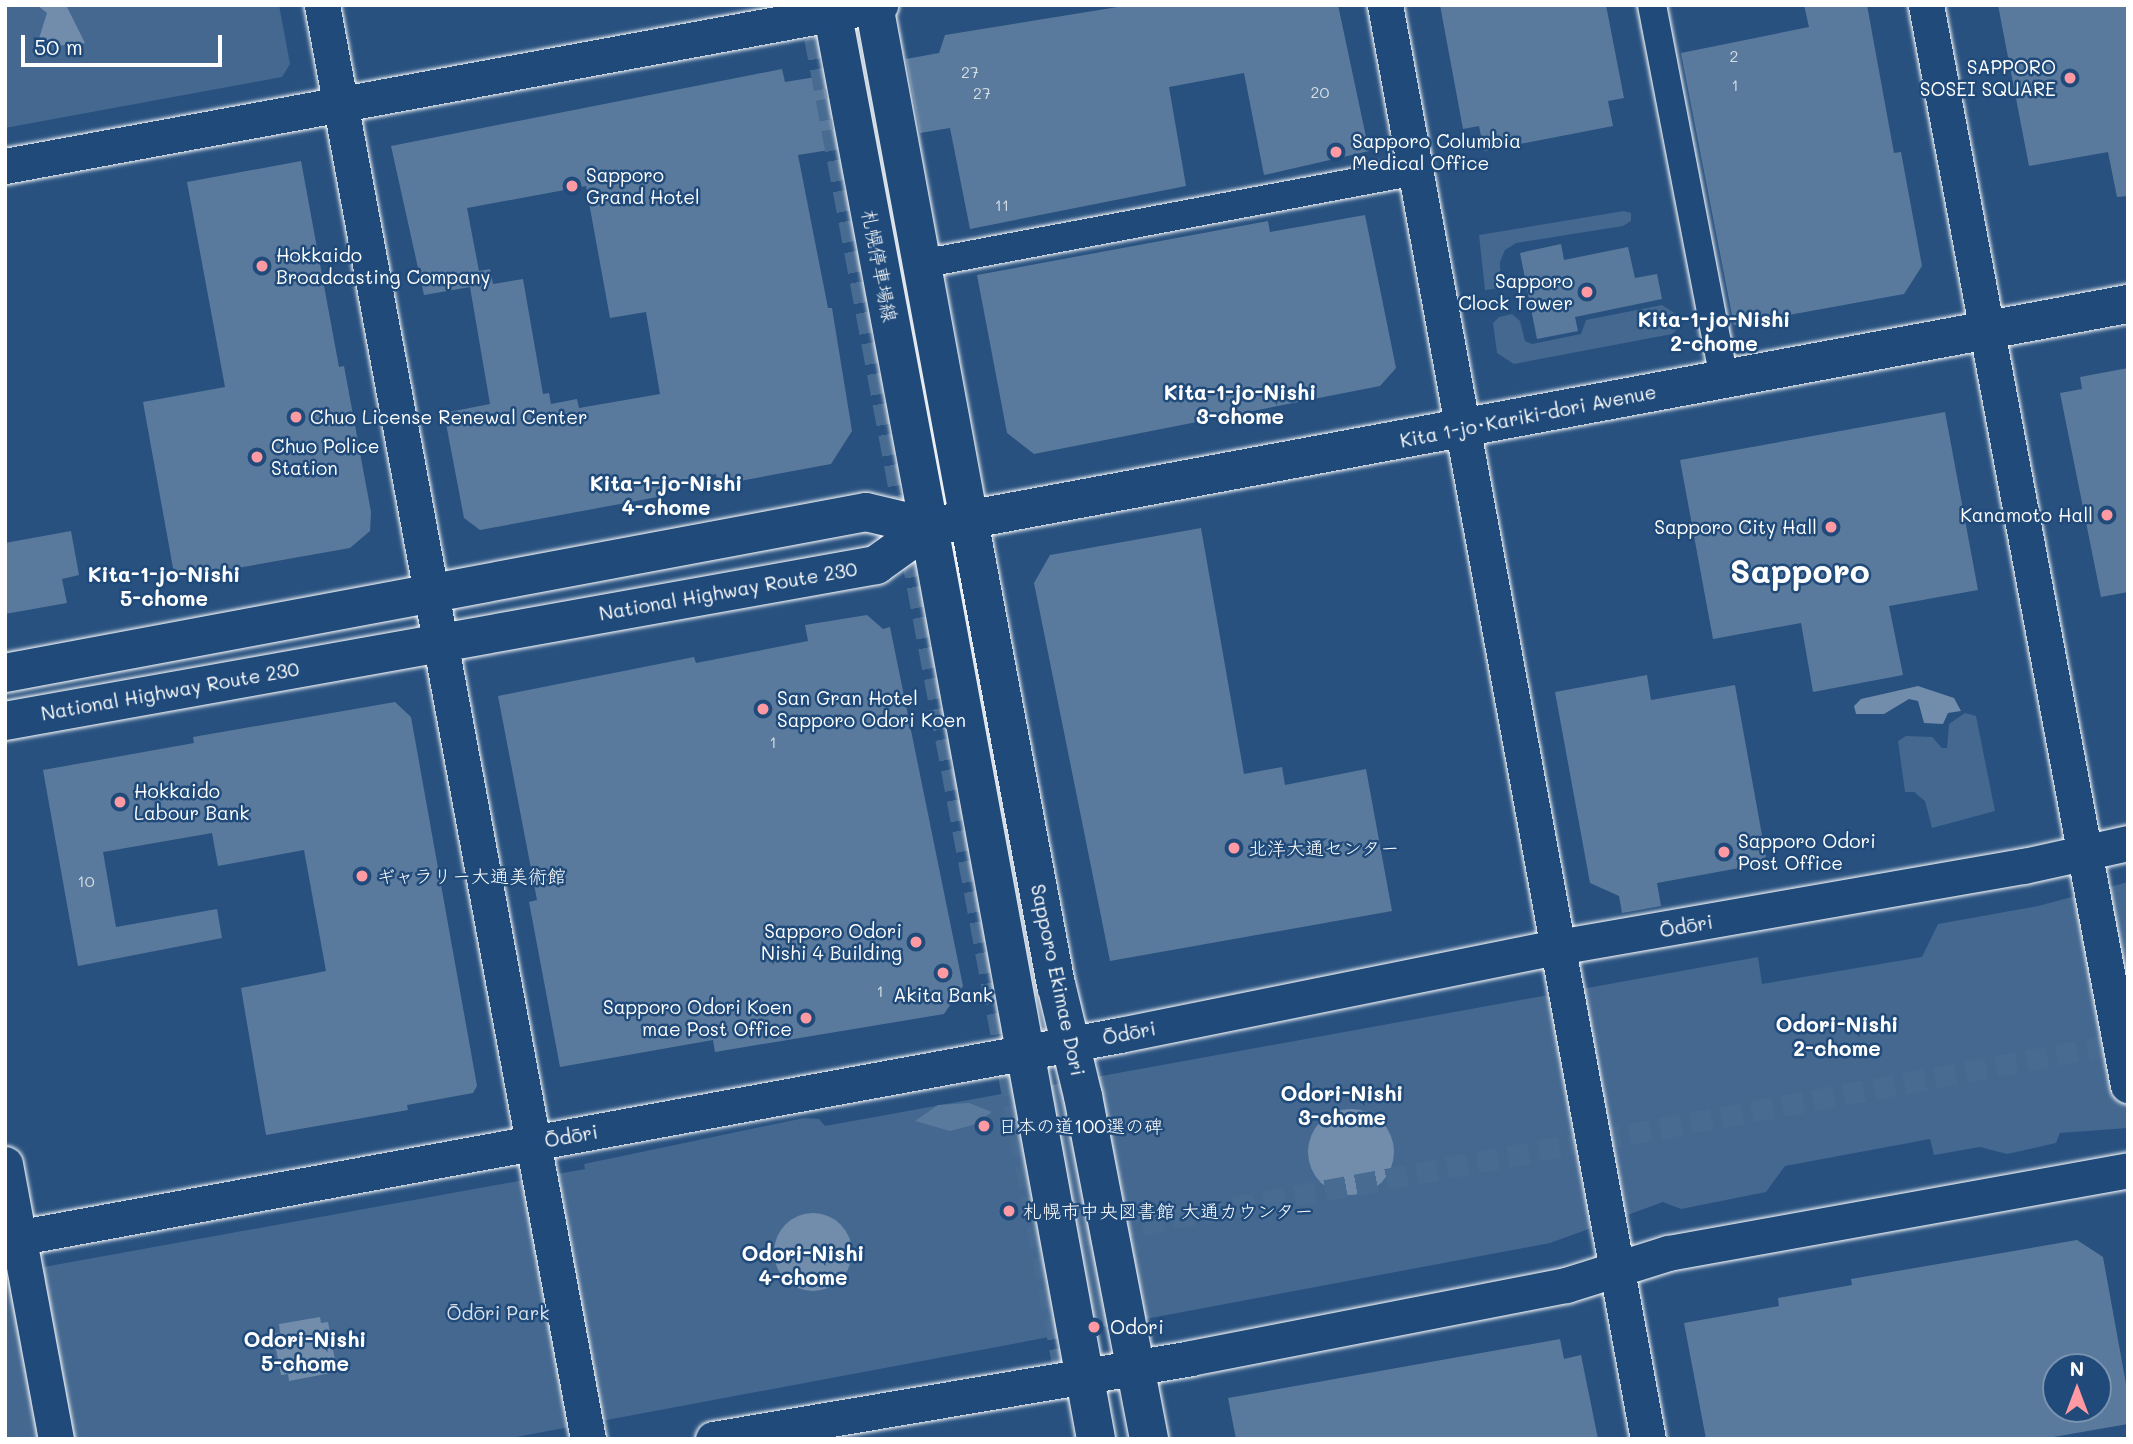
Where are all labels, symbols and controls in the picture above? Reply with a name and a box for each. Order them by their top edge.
scale bar [24,21,226,65]
text: 50 m [34,33,83,60]
house number: 2 [1730,46,1738,66]
place label: SAPPORO SOSEI SQUARE [1920,56,2056,100]
house number: 27 [961,62,979,82]
marker: SAPPORO SOSEI SQUARE [2062,70,2078,86]
house number: 1 [1731,75,1739,95]
house number: 20 [1311,82,1329,102]
house number: 27 [973,83,991,103]
place label: Sapporo Columbia Medical Office [1352,130,1521,174]
marker: Sapporo Columbia Medical Office [1326,142,1346,162]
place label: Sapporo Grand Hotel [586,164,700,208]
marker: Sapporo Grand Hotel [564,178,580,194]
house number: 11 [995,195,1009,215]
street label: 札幌停車場線 [858,208,902,324]
place label: Hokkaido Broadcasting Company [276,244,491,288]
marker: Hokkaido Broadcasting Company [254,258,270,274]
place label: Sapporo Clock Tower [1458,270,1573,314]
marker: Sapporo Clock Tower [1579,284,1595,300]
district label: Kita-1-jo-Nishi 2-chome [1638,306,1790,356]
district label: Kita-1-jo-Nishi 3-chome [1164,379,1316,429]
street label: Kita 1-jo･Kariki-dori Avenue [1398,380,1658,452]
place label: Chuo License Renewal Center [310,406,588,428]
marker: Chuo License Renewal Center [288,409,304,425]
place label: Chuo Police Station [271,435,379,479]
marker: Chuo Police Station [249,449,265,465]
district label: Kita-1-jo-Nishi 4-chome [590,470,742,520]
place label: Kanamoto Hall [1960,504,2093,526]
marker: Kanamoto Hall [2099,507,2115,523]
place label: Sapporo City Hall [1654,516,1817,538]
marker: Sapporo City Hall [1823,519,1839,535]
district label: Sapporo [1730,550,1870,590]
street label: National Highway Route 230 [597,557,859,625]
district label: Kita-1-jo-Nishi 5-chome [88,561,240,611]
street label: National Highway Route 230 [39,657,301,725]
place label: San Gran Hotel Sapporo Odori Koen [777,687,966,731]
marker: San Gran Hotel Sapporo Odori Koen [755,701,771,717]
house number: 1 [769,732,777,752]
place label: Hokkaido Labour Bank [134,780,249,824]
marker: Hokkaido Labour Bank [112,794,128,810]
place label: Sapporo Odori Post Office [1738,830,1876,874]
place label: 北洋大通センター [1248,837,1400,859]
marker: 北洋大通センター [1226,840,1242,856]
marker: Sapporo Odori Post Office [1716,844,1732,860]
place label: ギャラリー大通美術館 [376,865,566,887]
marker: ギャラリー大通美術館 [354,868,370,884]
house number: 10 [77,871,95,891]
street label: Sapporo Ekimae Dori [1027,882,1089,1078]
street label: Ōdōri [1658,910,1714,942]
place label: Sapporo Odori Nishi 4 Building [761,920,902,964]
marker: Sapporo Odori Nishi 4 Building [908,934,924,950]
marker: Akita Bank [935,965,951,981]
house number: 1 [876,981,884,1001]
place label: Akita Bank [893,984,993,1006]
place label: Sapporo Odori Koen mae Post Office [603,996,792,1040]
marker: Sapporo Odori Koen mae Post Office [798,1010,814,1026]
district label: Odori-Nishi 2-chome [1776,1011,1898,1061]
street label: Ōdōri [1100,1017,1158,1049]
district label: Odori-Nishi 3-chome [1281,1080,1403,1130]
place label: 日本の道100選の碑 [998,1115,1163,1137]
marker: 日本の道100選の碑 [976,1118,992,1134]
street label: Ōdōri [543,1120,599,1152]
place label: 札幌市中央図書館 大通カウンター [1023,1200,1314,1222]
marker: 札幌市中央図書館 大通カウンター [1001,1203,1017,1219]
district label: Odori-Nishi 4-chome [742,1240,864,1290]
park label: Ōdōri Park [447,1302,549,1324]
place label: Odori [1110,1316,1164,1338]
marker: Odori [1084,1317,1104,1337]
district label: Odori-Nishi 5-chome [244,1326,366,1376]
north arrow [2042,1353,2112,1423]
text: N [2070,1356,2084,1381]

